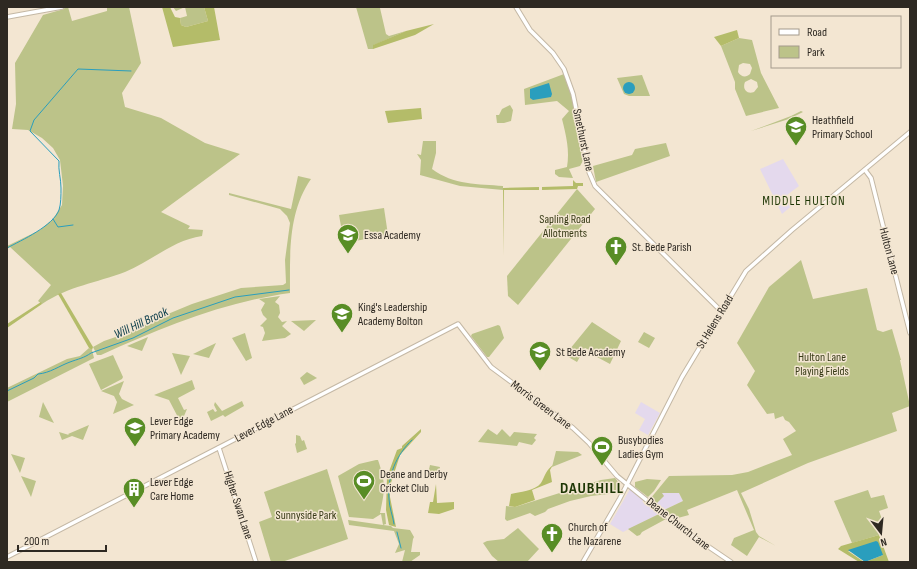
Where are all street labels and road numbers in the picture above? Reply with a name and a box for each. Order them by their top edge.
street label: Smethurst Lane [569,107,597,173]
street label: Hulton Lane [876,226,902,276]
street label: St Helens Road [693,292,737,352]
street label: Morris Green Lane [508,377,575,433]
street label: Lever Edge Lane [232,402,296,446]
street label: Higher Swan Lane [220,469,256,541]
street label: Deane Church Lane [643,494,713,554]

